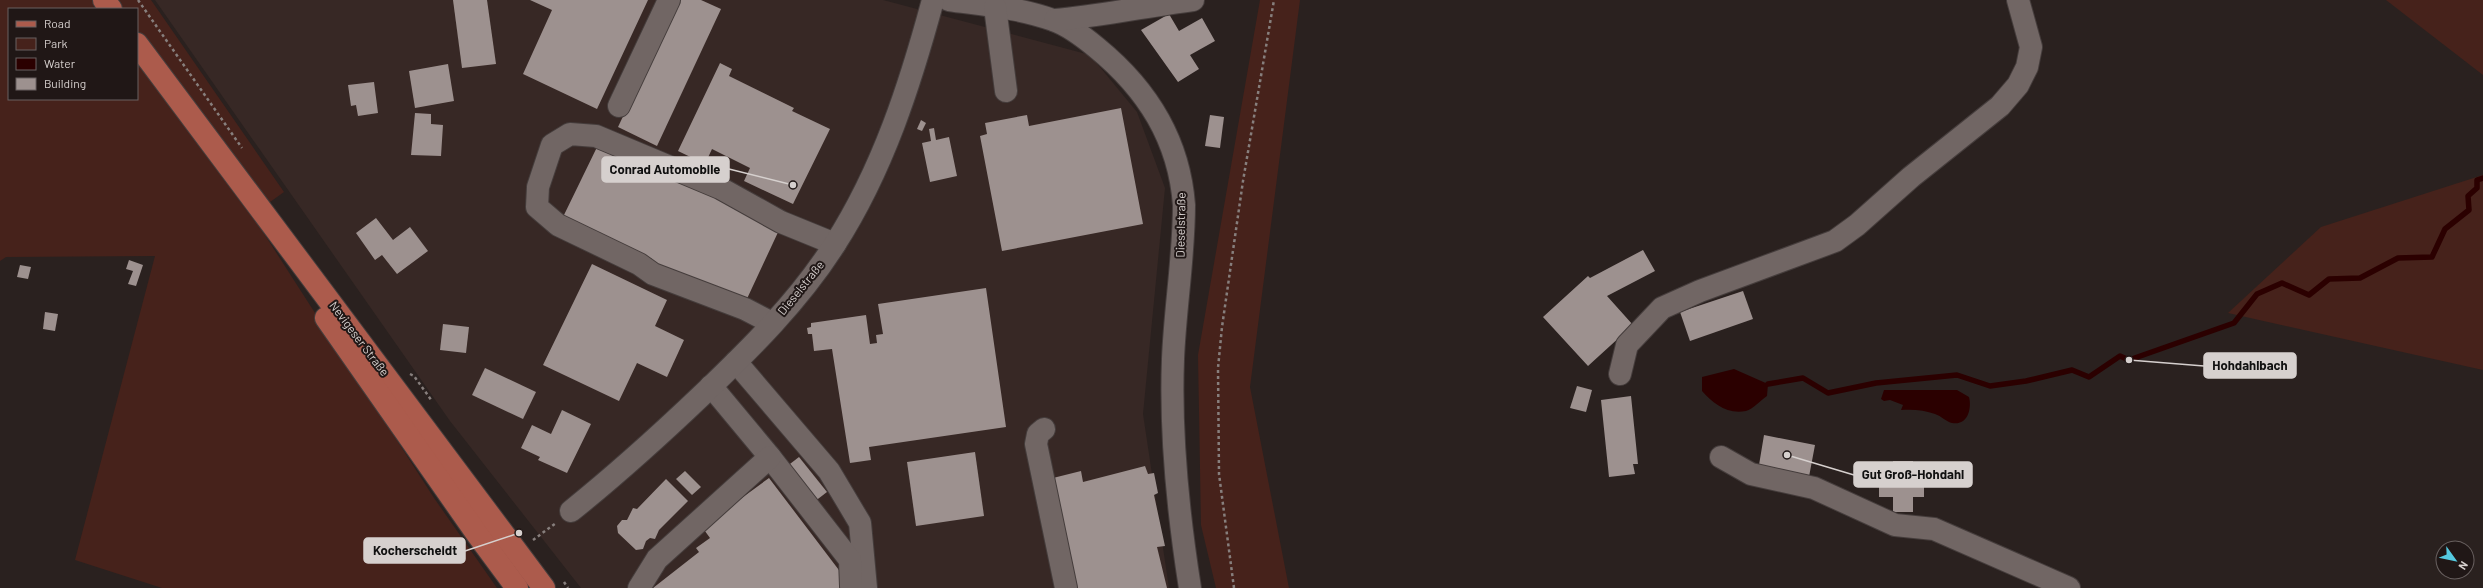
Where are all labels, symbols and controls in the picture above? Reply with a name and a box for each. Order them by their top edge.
legend [8,8,138,100]
text: Road [44,16,71,30]
text: Park [44,36,68,50]
text: Water [44,56,76,70]
text: Building [44,76,86,90]
callout: Conrad Automobile [602,157,729,182]
text: Conrad Automobile [610,161,720,177]
street label: Dieselstraße [1172,192,1188,258]
street label: Dieselstraße [774,258,826,317]
street label: Nevigeser Straße [327,298,392,378]
callout: Hohdahlbach [2204,353,2296,378]
text: Hohdahlbach [2212,357,2288,373]
callout: Gut Groß-Hohdahl [1854,462,1972,487]
text: Gut Groß-Hohdahl [1862,466,1964,482]
callout: Kocherscheidt [364,538,465,563]
north arrow [2435,540,2475,580]
text: Kocherscheidt [373,542,457,558]
text: N [2456,559,2471,572]

